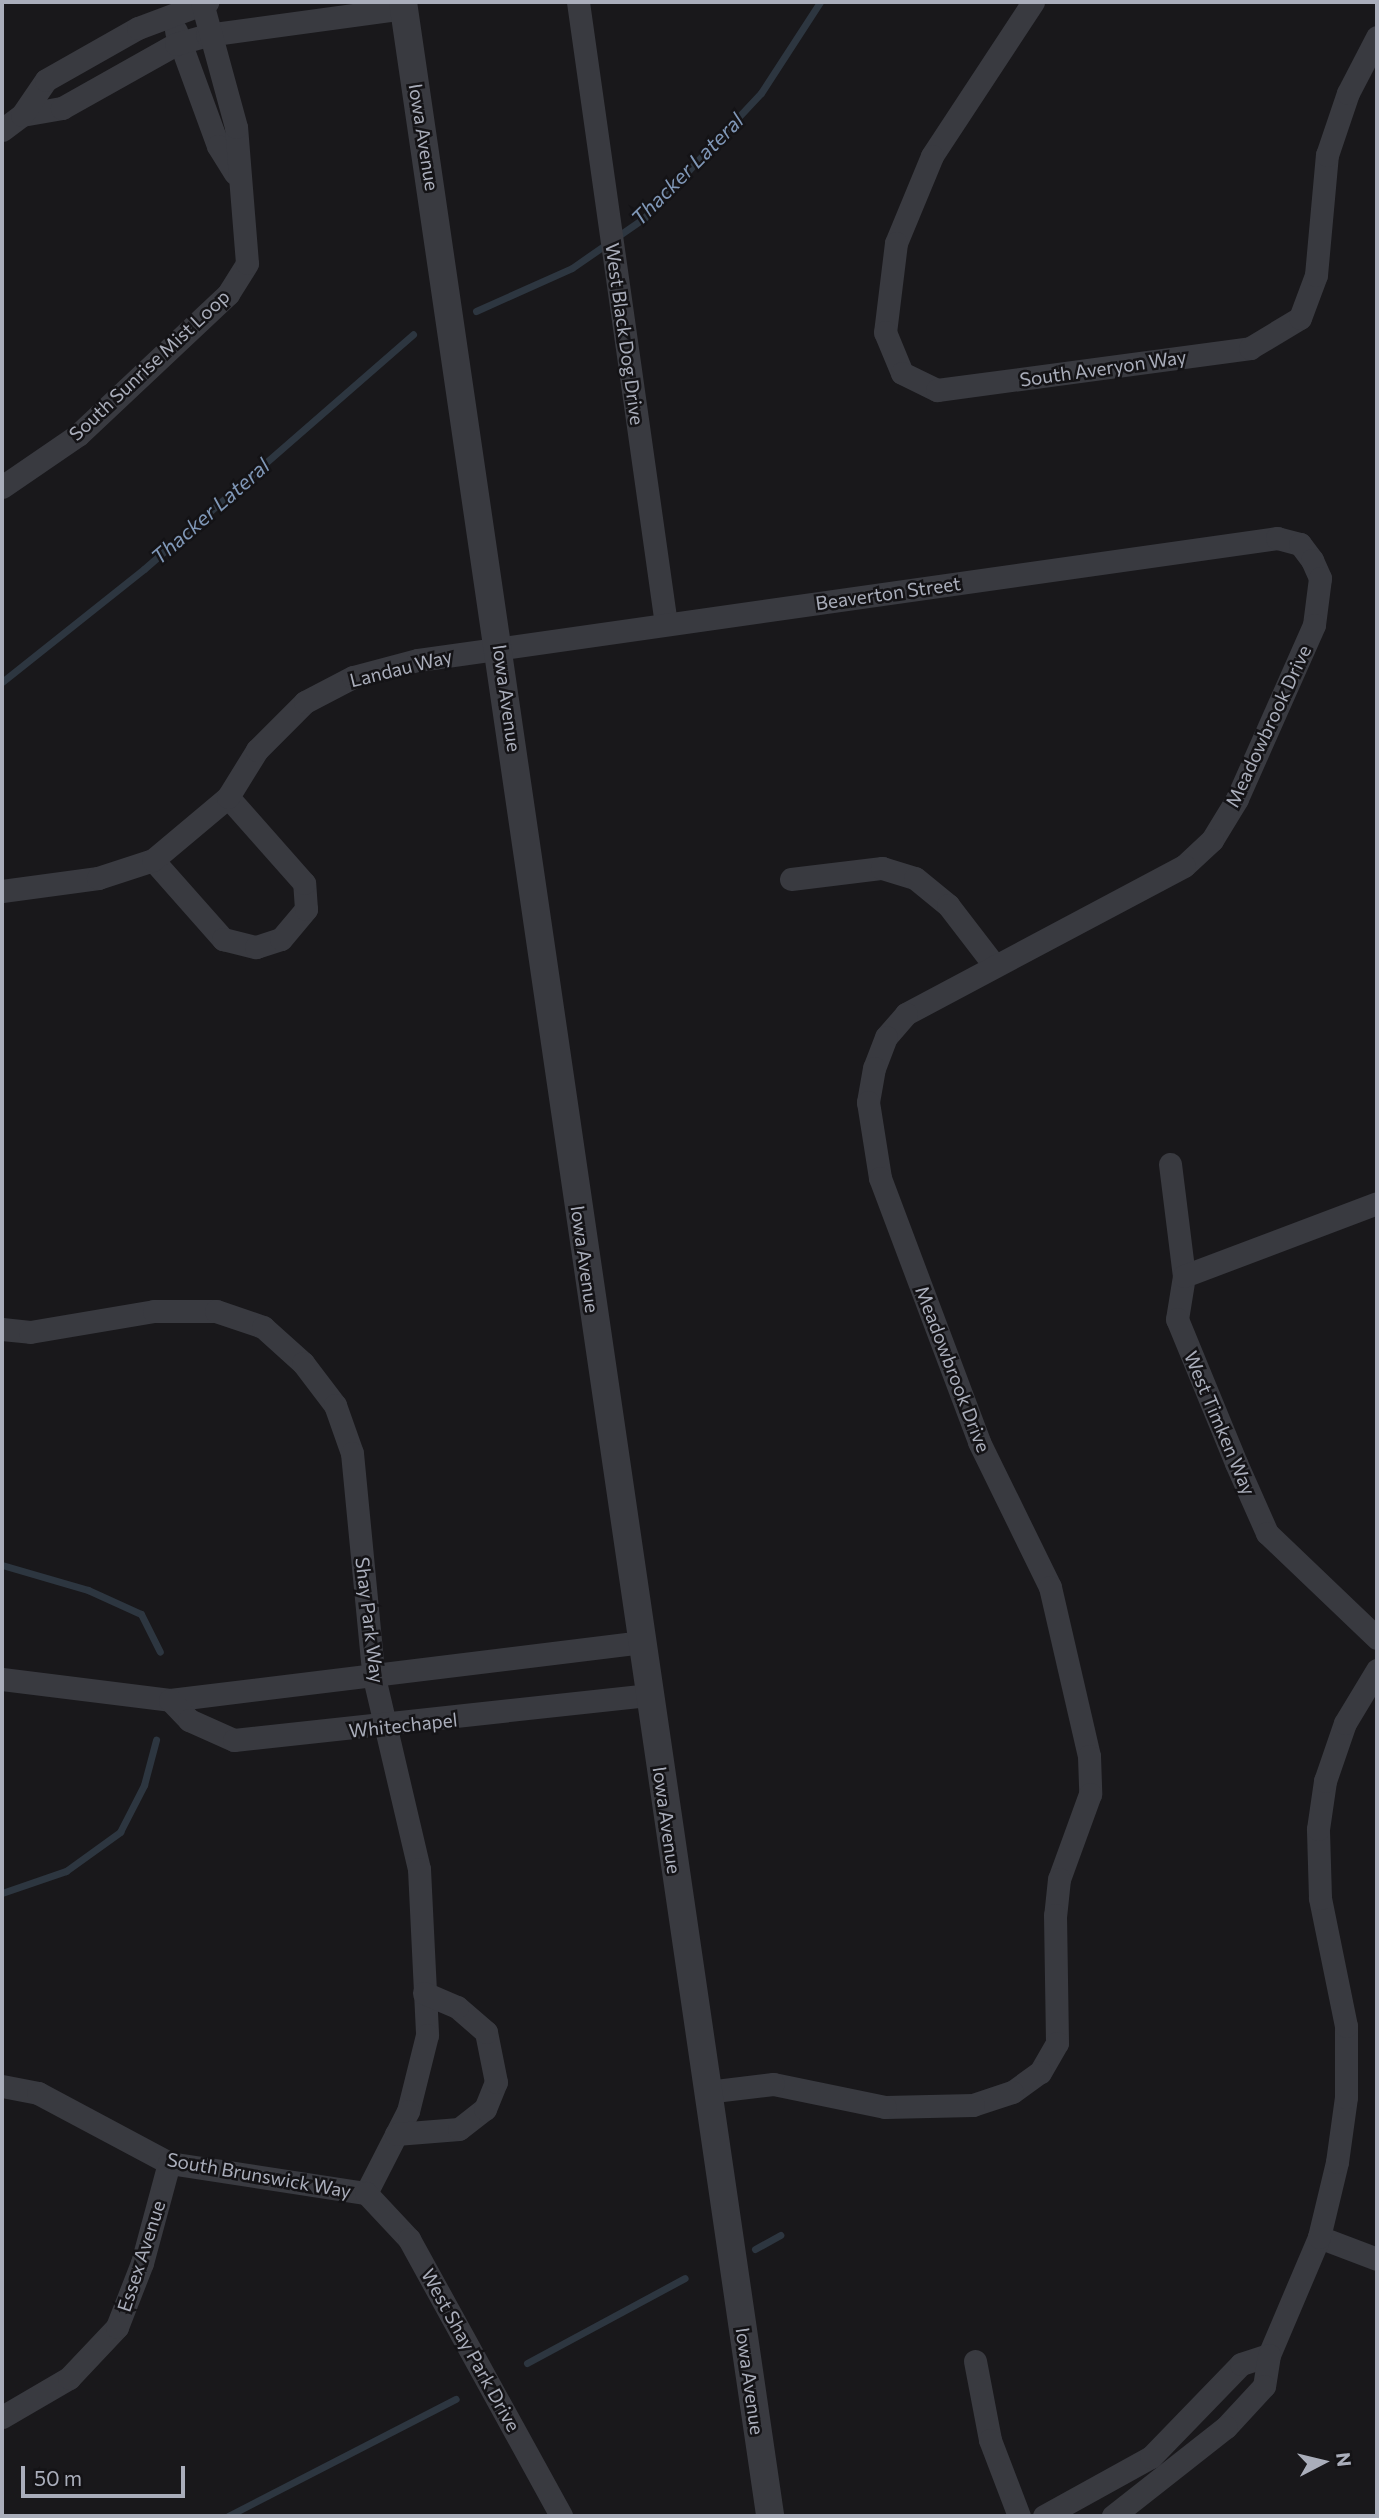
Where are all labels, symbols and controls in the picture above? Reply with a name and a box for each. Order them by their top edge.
street label: Iowa Avenue [404,82,444,192]
water label: Thacker Lateral [626,108,748,230]
street label: West Black Dog Drive [601,241,649,427]
street label: South Sunrise Mist Loop [64,285,234,445]
street label: South Averyon Way [1018,345,1188,391]
water label: Thacker Lateral [146,453,274,569]
street label: Beaverton Street [814,572,962,614]
street label: Meadowbrook Drive [1220,641,1316,811]
street label: Iowa Avenue [488,643,526,753]
street label: Landau Way [347,644,455,692]
street label: Iowa Avenue [566,1204,604,1314]
street label: Meadowbrook Drive [911,1283,995,1455]
street label: West Timken Way [1179,1348,1261,1498]
street label: Shay Park Way [351,1556,389,1684]
street label: Whitechapel [348,1708,458,1742]
street label: Iowa Avenue [648,1765,686,1875]
street label: South Brunswick Way [165,2148,353,2202]
street label: Essex Avenue [112,2198,170,2314]
street label: West Shay Park Drive [417,2265,525,2435]
street label: Iowa Avenue [731,2326,769,2436]
north arrow [1288,2427,1358,2497]
text: N [1332,2451,1357,2468]
scale bar [24,2452,189,2496]
text: 50 m [34,2465,82,2490]

